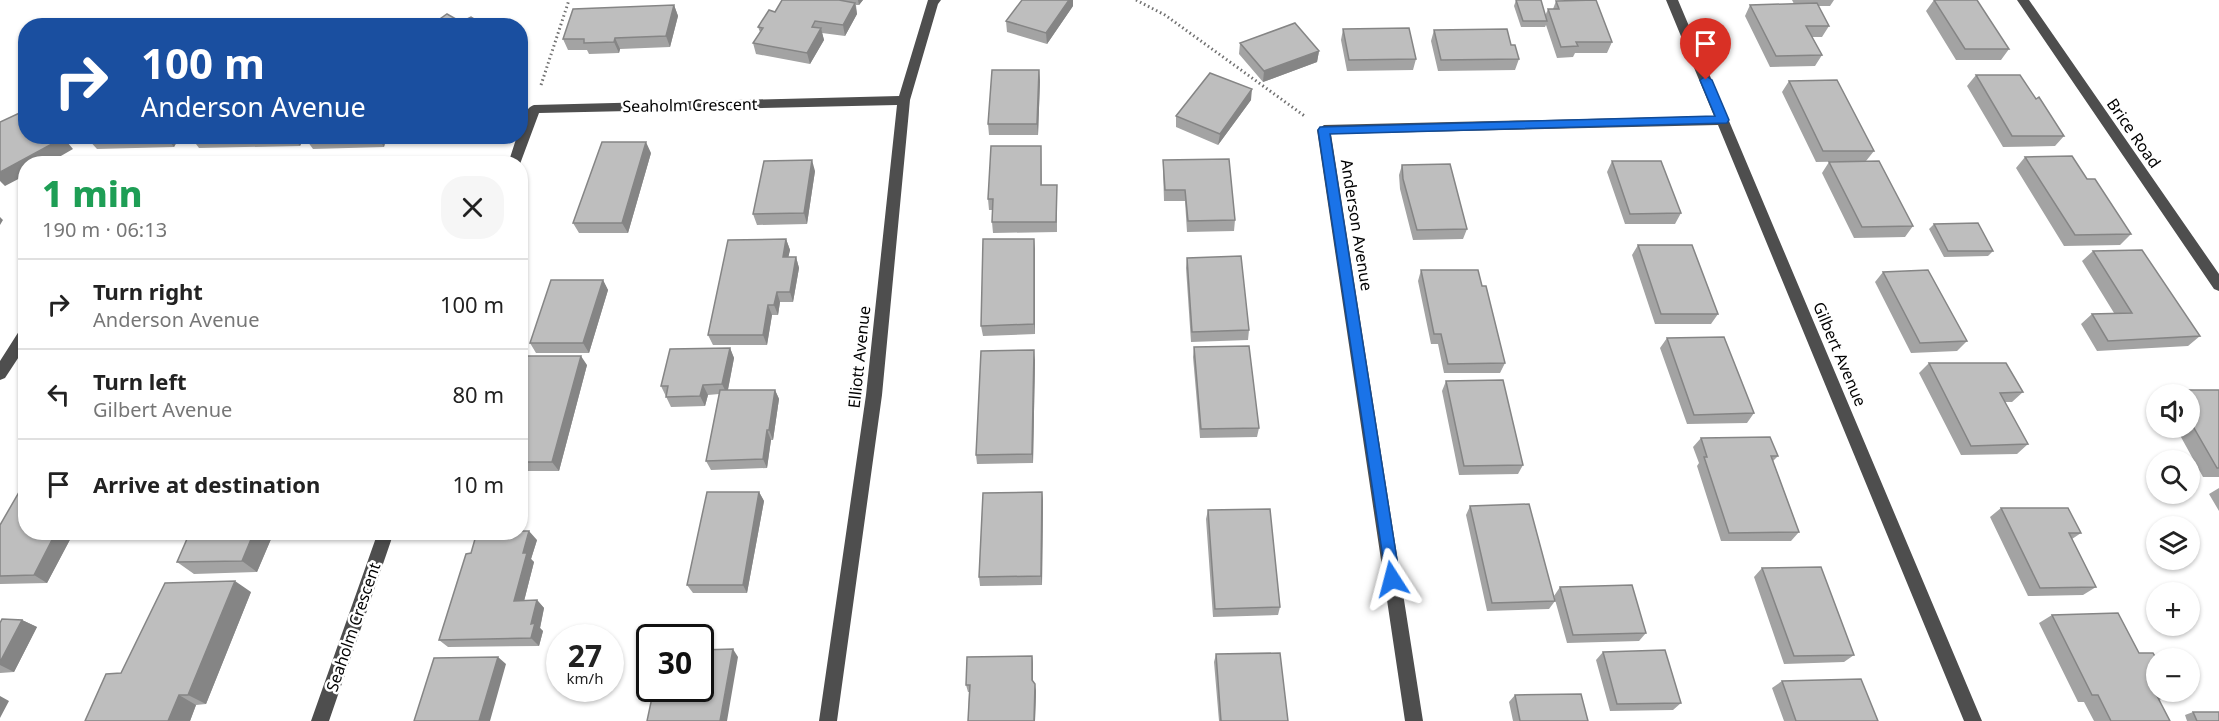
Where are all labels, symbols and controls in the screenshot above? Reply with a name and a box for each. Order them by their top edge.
pin [1680,18,1731,80]
icon: arrive [1689,27,1722,60]
text: 100 m [141,34,265,91]
icon: right [42,42,120,120]
text: Anderson Avenue [141,88,366,125]
street label: Seaholm Crescent [622,93,758,117]
street label: Brice Road [2102,94,2166,172]
street label: Anderson Avenue [1336,158,1378,292]
text: 1 min [42,169,143,218]
button: close [441,176,504,239]
text: 190 m · 06:13 [42,216,167,243]
text: Turn right [93,276,203,306]
icon: right [42,288,75,321]
text: 100 m [440,289,504,319]
street label: Gilbert Avenue [1808,298,1872,410]
street label: Elliott Avenue [843,305,875,409]
text: Anderson Avenue [93,306,259,333]
text: Turn left [93,366,187,396]
icon: left [42,378,75,411]
text: 80 m [453,379,504,409]
map controls [2146,384,2200,702]
button: sound [2146,384,2200,438]
text: Gilbert Avenue [93,396,232,423]
button: search [2146,450,2200,504]
icon: arrive [42,468,75,501]
text: Arrive at destination [93,469,320,499]
text: 10 m [453,469,504,499]
button: layers [2146,516,2200,570]
position arrow [1360,547,1424,611]
street label: Seaholm Crescent [321,559,385,694]
button: + [2146,582,2200,636]
speed limit sign: 30 [636,624,714,702]
text: 27 [568,635,602,676]
button: − [2146,648,2200,702]
text: km/h [567,668,603,688]

